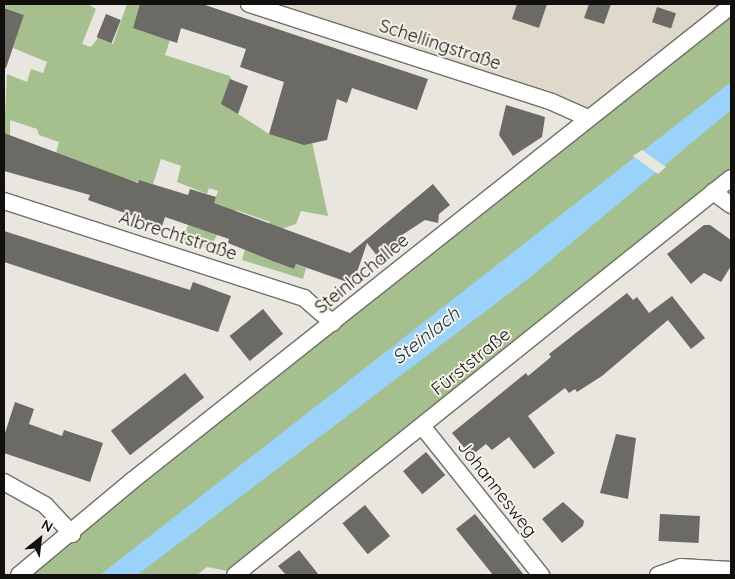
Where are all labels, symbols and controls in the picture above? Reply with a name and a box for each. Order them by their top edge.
street label: Schellingstraße [376,15,504,75]
street label: Albrechtstraße [116,207,240,265]
street label: Steinlachallee [311,230,413,318]
water label: Steinlach [388,303,464,369]
street label: Fürststraße [427,324,515,400]
street label: Johannesweg [453,436,541,542]
north arrow [15,514,65,564]
text: N [38,516,56,536]

